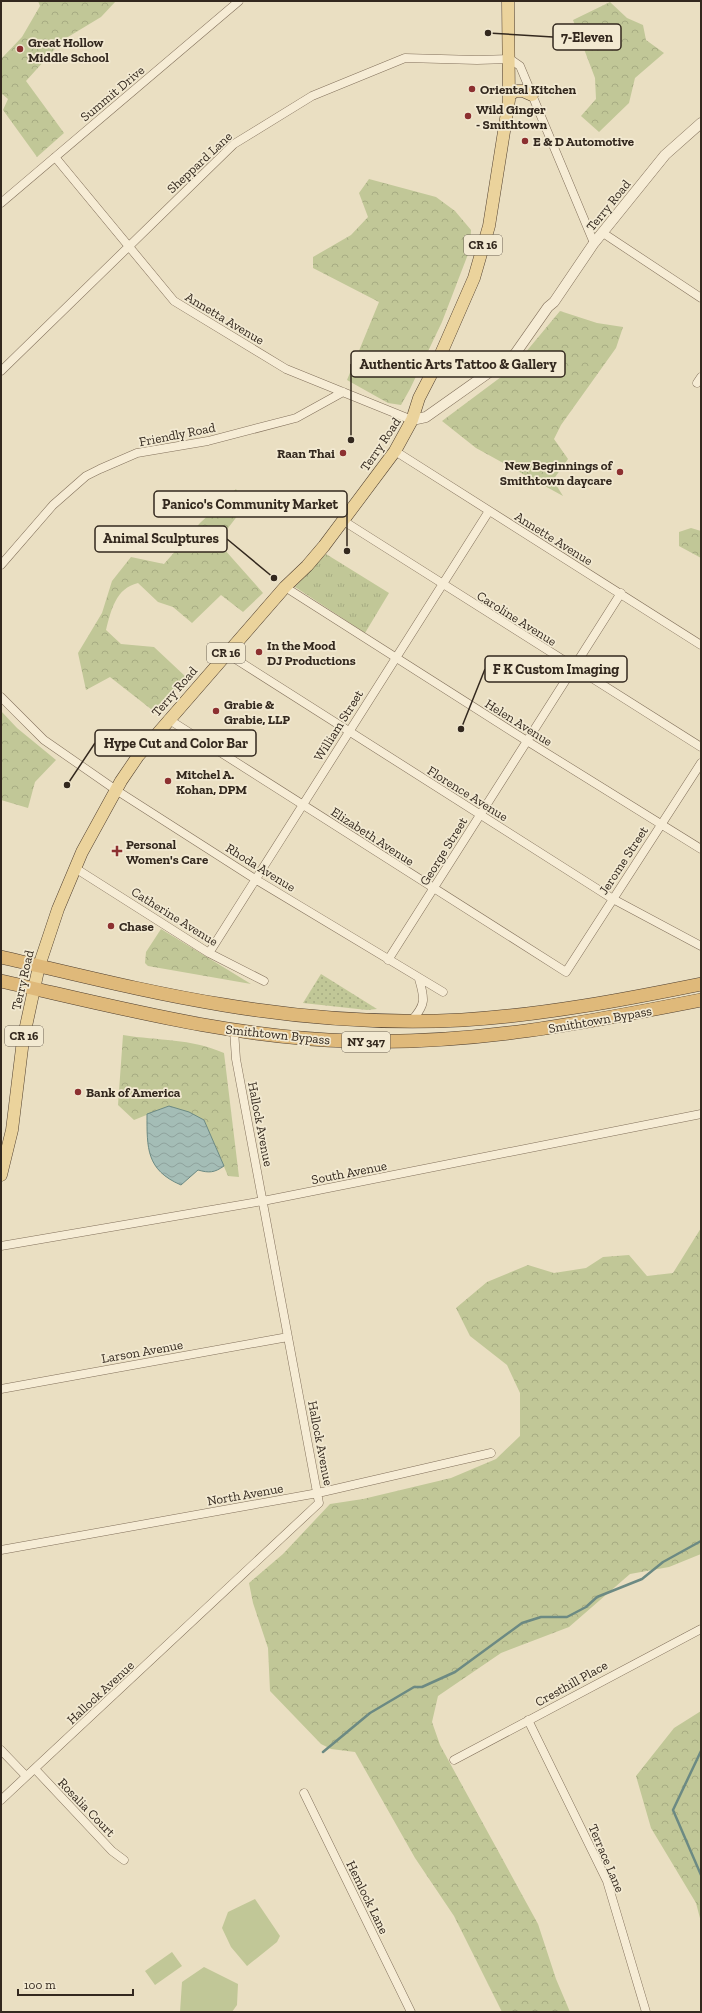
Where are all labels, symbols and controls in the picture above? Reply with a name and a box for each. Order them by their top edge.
callout: 7-Eleven [553,24,621,50]
text: 7-Eleven [561,29,614,46]
place label: Great Hollow Middle School [28,35,109,65]
marker: Great Hollow Middle School [15,44,25,54]
street label: Summit Drive [77,62,147,124]
place label: Oriental Kitchen [480,82,577,97]
marker: Oriental Kitchen [467,84,477,94]
place label: Wild Ginger - Smithtown [476,102,548,132]
marker: Wild Ginger - Smithtown [463,111,473,121]
street label: Sheppard Lane [164,128,235,196]
place label: E & D Automotive [533,134,635,149]
marker: E & D Automotive [520,136,530,146]
street label: Terry Road [583,177,634,234]
road number: CR 16 [464,235,502,255]
street label: Annetta Avenue [183,289,267,348]
callout: Authentic Arts Tattoo & Gallery [351,351,565,377]
text: Authentic Arts Tattoo & Gallery [359,356,557,373]
street label: Terry Road [357,415,404,474]
street label: Friendly Road [138,420,217,449]
place label: Raan Thai [277,446,335,461]
marker: Raan Thai [338,448,348,458]
place label: New Beginnings of Smithtown daycare [500,458,614,488]
marker: New Beginnings of Smithtown daycare [615,467,625,477]
callout: Panico's Community Market [154,491,347,517]
text: Panico's Community Market [162,496,338,513]
street label: Annette Avenue [512,508,595,568]
callout: Animal Sculptures [95,526,227,552]
text: Animal Sculptures [103,530,219,547]
street label: Caroline Avenue [474,588,559,649]
place label: In the Mood DJ Productions [267,638,356,668]
road number: CR 16 [207,643,245,663]
marker: In the Mood DJ Productions [254,647,264,657]
callout: F K Custom Imaging [485,656,627,682]
text: F K Custom Imaging [493,661,619,678]
street label: Terry Road [149,663,200,719]
street label: William Street [311,687,366,764]
street label: Helen Avenue [482,696,555,749]
place label: Grabie & Grabie, LLP [224,697,290,727]
marker: Grabie & Grabie, LLP [211,706,221,716]
callout: Hype Cut and Color Bar [95,730,256,756]
text: Hype Cut and Color Bar [104,735,248,752]
street label: Florence Avenue [425,763,511,824]
place label: Mitchel A. Kohan, DPM [176,767,247,797]
marker: Mitchel A. Kohan, DPM [163,776,173,786]
street label: Elizabeth Avenue [328,804,417,869]
street label: George Street [416,814,470,888]
street label: Jerome Street [596,823,651,897]
place label: Personal Women's Care [126,837,209,867]
street label: Rhoda Avenue [223,840,298,895]
marker: Personal Women's Care [111,845,123,857]
street label: Catherine Avenue [129,884,221,949]
place label: Chase [119,919,154,934]
marker: Chase [106,921,116,931]
street label: Terry Road [8,948,37,1012]
street label: Smithtown Bypass [547,1003,653,1036]
street label: Smithtown Bypass [225,1022,331,1047]
road number: CR 16 [5,1026,43,1046]
road number: NY 347 [342,1032,390,1052]
street label: Hallock Avenue [245,1080,276,1168]
place label: Bank of America [86,1085,181,1100]
marker: Bank of America [73,1087,83,1097]
street label: South Avenue [310,1158,388,1187]
street label: Larson Avenue [100,1337,184,1366]
street label: Hallock Avenue [305,1399,336,1487]
street label: North Avenue [206,1480,284,1509]
street label: Cresthill Place [532,1657,610,1710]
street label: Hallock Avenue [64,1658,137,1727]
street label: Rosalia Court [55,1775,118,1840]
street label: Terrace Lane [585,1822,628,1895]
street label: Hemlock Lane [343,1858,392,1936]
scale bar [18,1971,133,1997]
text: 100 m [24,1978,56,1992]

